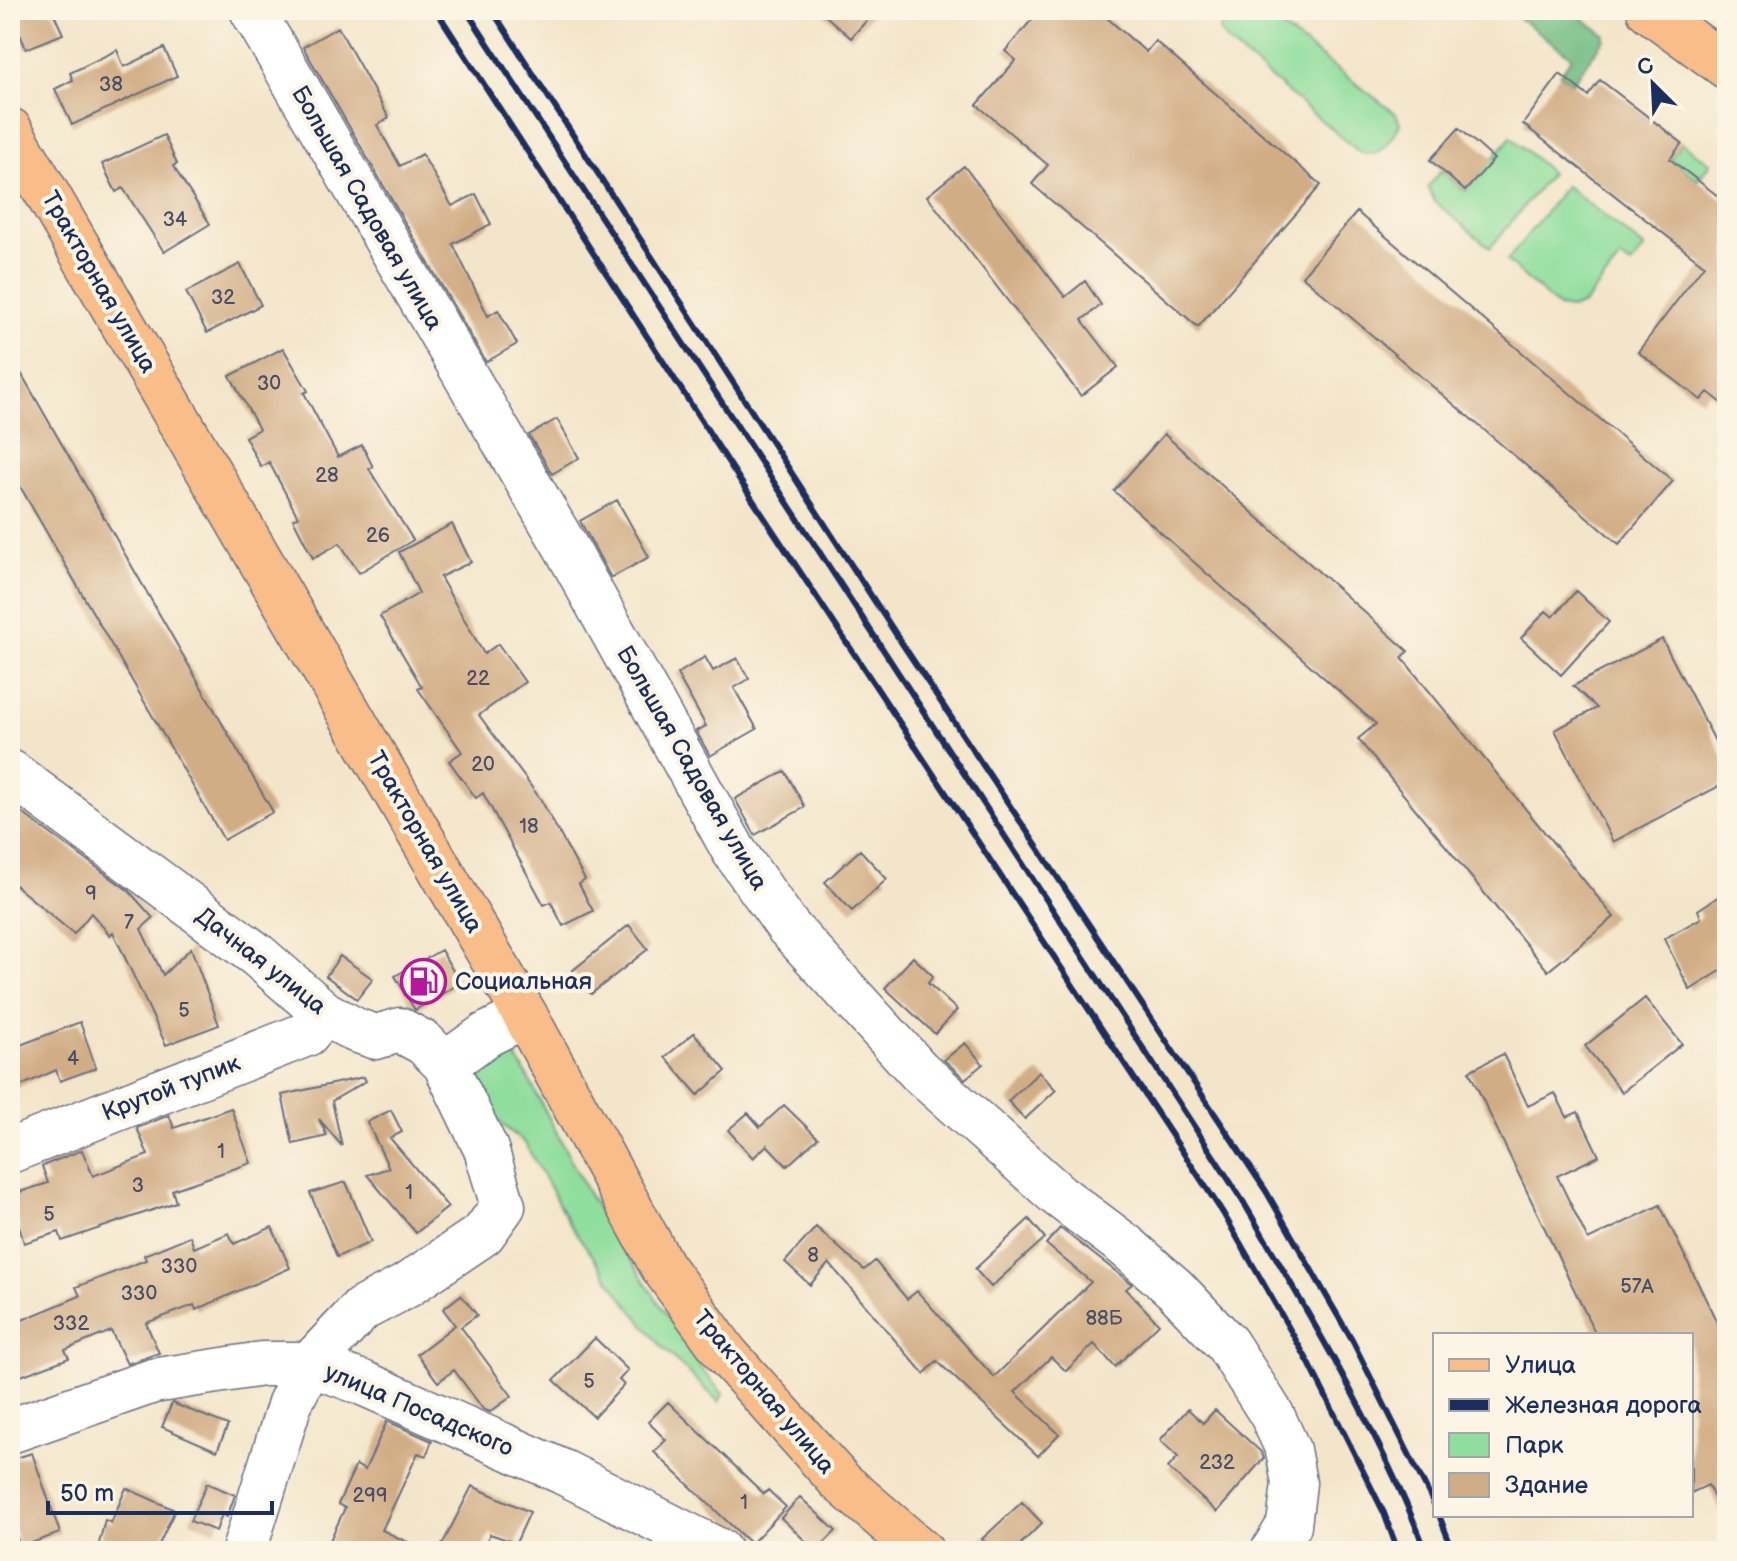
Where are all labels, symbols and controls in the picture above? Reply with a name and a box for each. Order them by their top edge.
north arrow [1613,44,1693,124]
text: С [1633,52,1658,83]
house number: 38 [99,73,123,97]
street label: Большая Садовая улица [285,81,449,335]
street label: Тракторная улица [35,186,163,378]
house number: 34 [163,208,187,232]
house number: 32 [211,286,235,310]
house number: 30 [257,372,281,396]
house number: 28 [315,464,339,488]
house number: 26 [366,524,390,548]
street label: Большая Садовая улица [610,641,774,895]
house number: 22 [466,667,490,691]
street label: Тракторная улица [361,746,489,938]
house number: 20 [471,753,495,777]
house number: 18 [519,815,539,839]
house number: 9 [85,882,97,906]
street label: Дачная улица [190,901,332,1021]
house number: 7 [124,911,134,935]
fuel station icon: Социальная [400,957,448,1005]
place label: Социальная [455,967,592,996]
house number: 5 [178,999,190,1023]
house number: 4 [67,1047,79,1071]
street label: Крутой тупик [98,1048,244,1128]
house number: 1 [217,1140,225,1164]
house number: 3 [132,1174,144,1198]
house number: 1 [405,1181,413,1205]
house number: 5 [43,1203,55,1227]
house number: 8 [807,1244,819,1268]
house number: 330 [161,1255,197,1279]
house number: 57А [1620,1275,1655,1299]
house number: 330 [121,1282,157,1306]
street label: Тракторная улица [687,1304,841,1480]
house number: 88Б [1085,1307,1123,1331]
house number: 332 [53,1312,89,1336]
legend [1433,1333,1693,1517]
text: Улица [1505,1351,1576,1380]
street label: улица Посадского [320,1357,518,1463]
house number: 5 [583,1370,595,1394]
text: Железная дорога [1505,1391,1702,1420]
text: Парк [1505,1431,1564,1460]
house number: 232 [1199,1451,1235,1475]
scale bar [48,1465,272,1515]
text: Здание [1505,1471,1588,1500]
text: 50 m [60,1479,114,1508]
house number: 299 [353,1484,387,1508]
house number: 1 [740,1491,748,1515]

